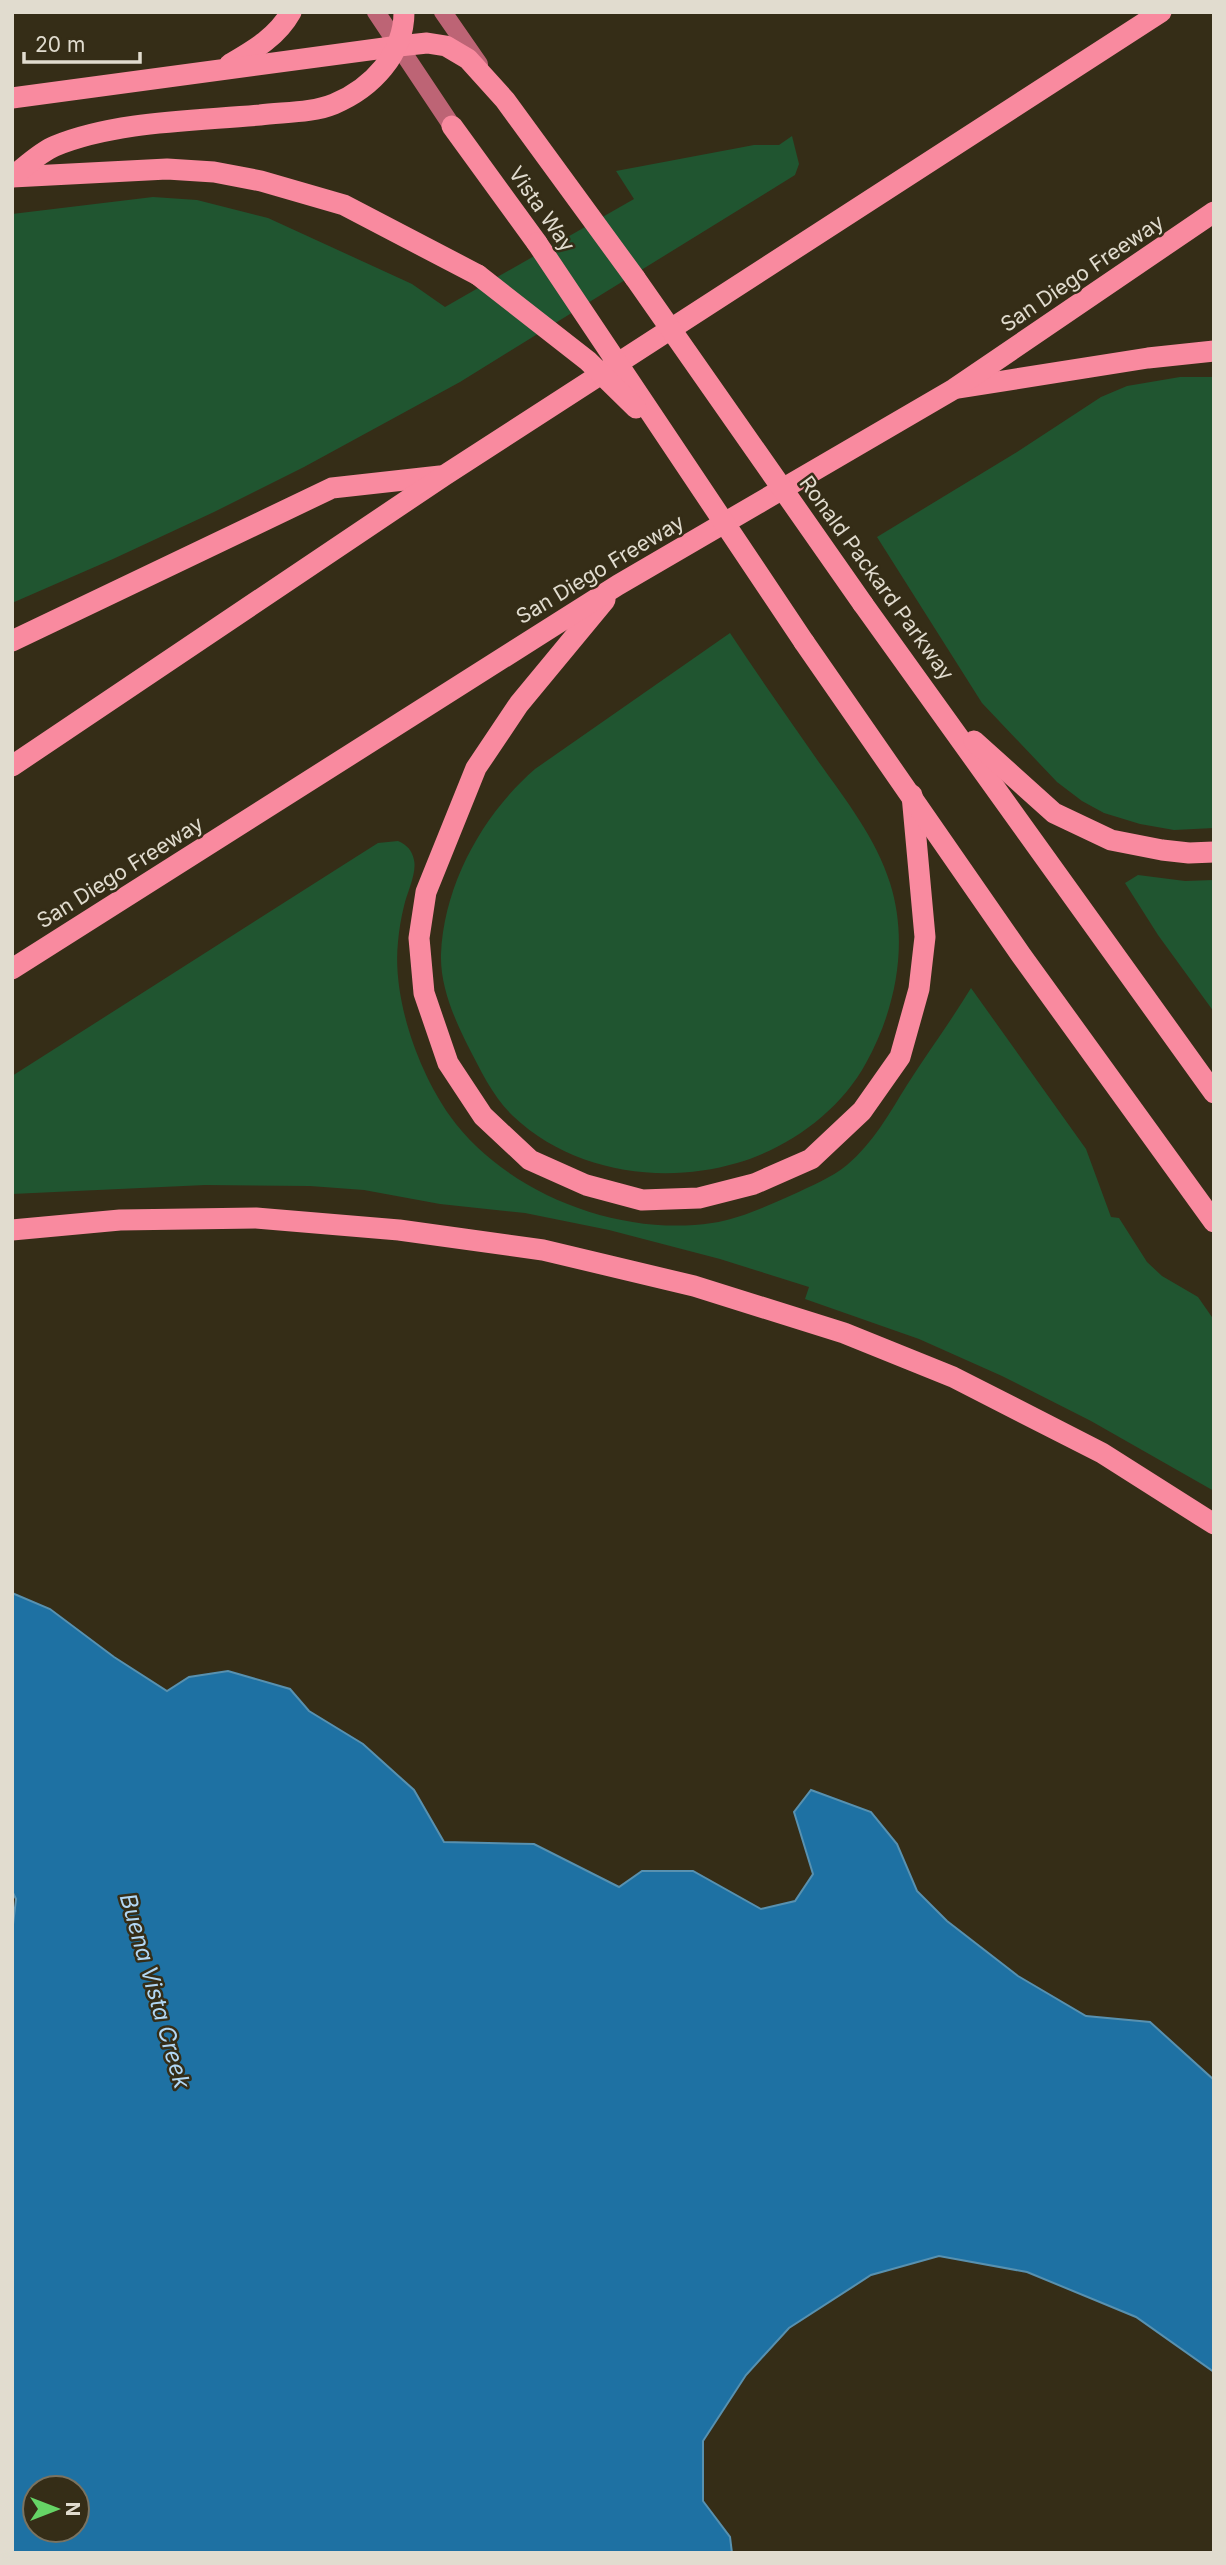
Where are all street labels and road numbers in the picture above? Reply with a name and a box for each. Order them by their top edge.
street label: Vista Way [504,162,581,257]
street label: San Diego Freeway [996,209,1168,337]
street label: Ronald Packard Parkway [795,471,960,685]
street label: San Diego Freeway [512,509,689,629]
street label: San Diego Freeway [32,811,208,933]

